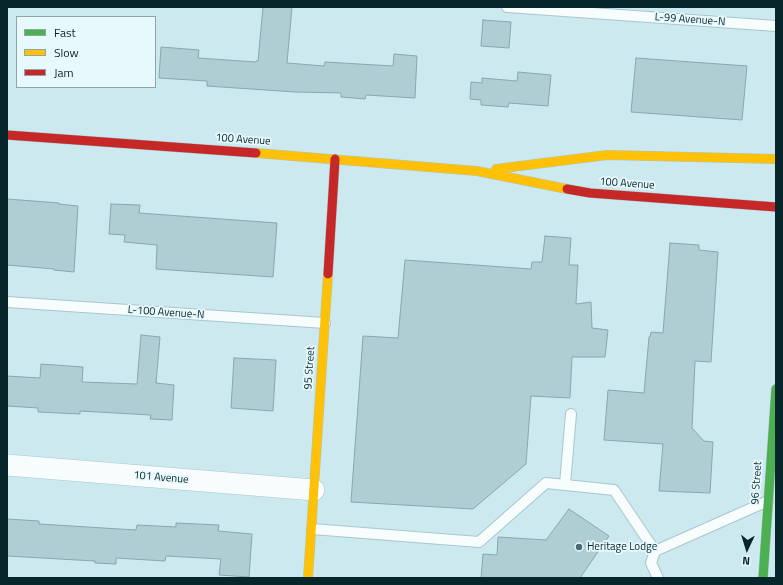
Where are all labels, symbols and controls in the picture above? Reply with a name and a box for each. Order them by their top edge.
street label: L-99 Avenue-N [654,11,726,29]
legend [16,16,156,88]
text: Fast [54,23,76,42]
text: Slow [54,43,79,62]
text: Jam [54,63,74,82]
street label: 100 Avenue [215,131,271,149]
street label: 100 Avenue [599,175,655,193]
street label: L-100 Avenue-N [127,304,205,322]
street label: 95 Street [302,346,318,390]
street label: 96 Street [749,461,765,505]
street label: 101 Avenue [133,469,189,487]
north arrow [727,529,767,569]
place label: Heritage Lodge [587,540,657,554]
marker: Heritage Lodge [574,542,584,552]
text: N [742,553,751,569]

